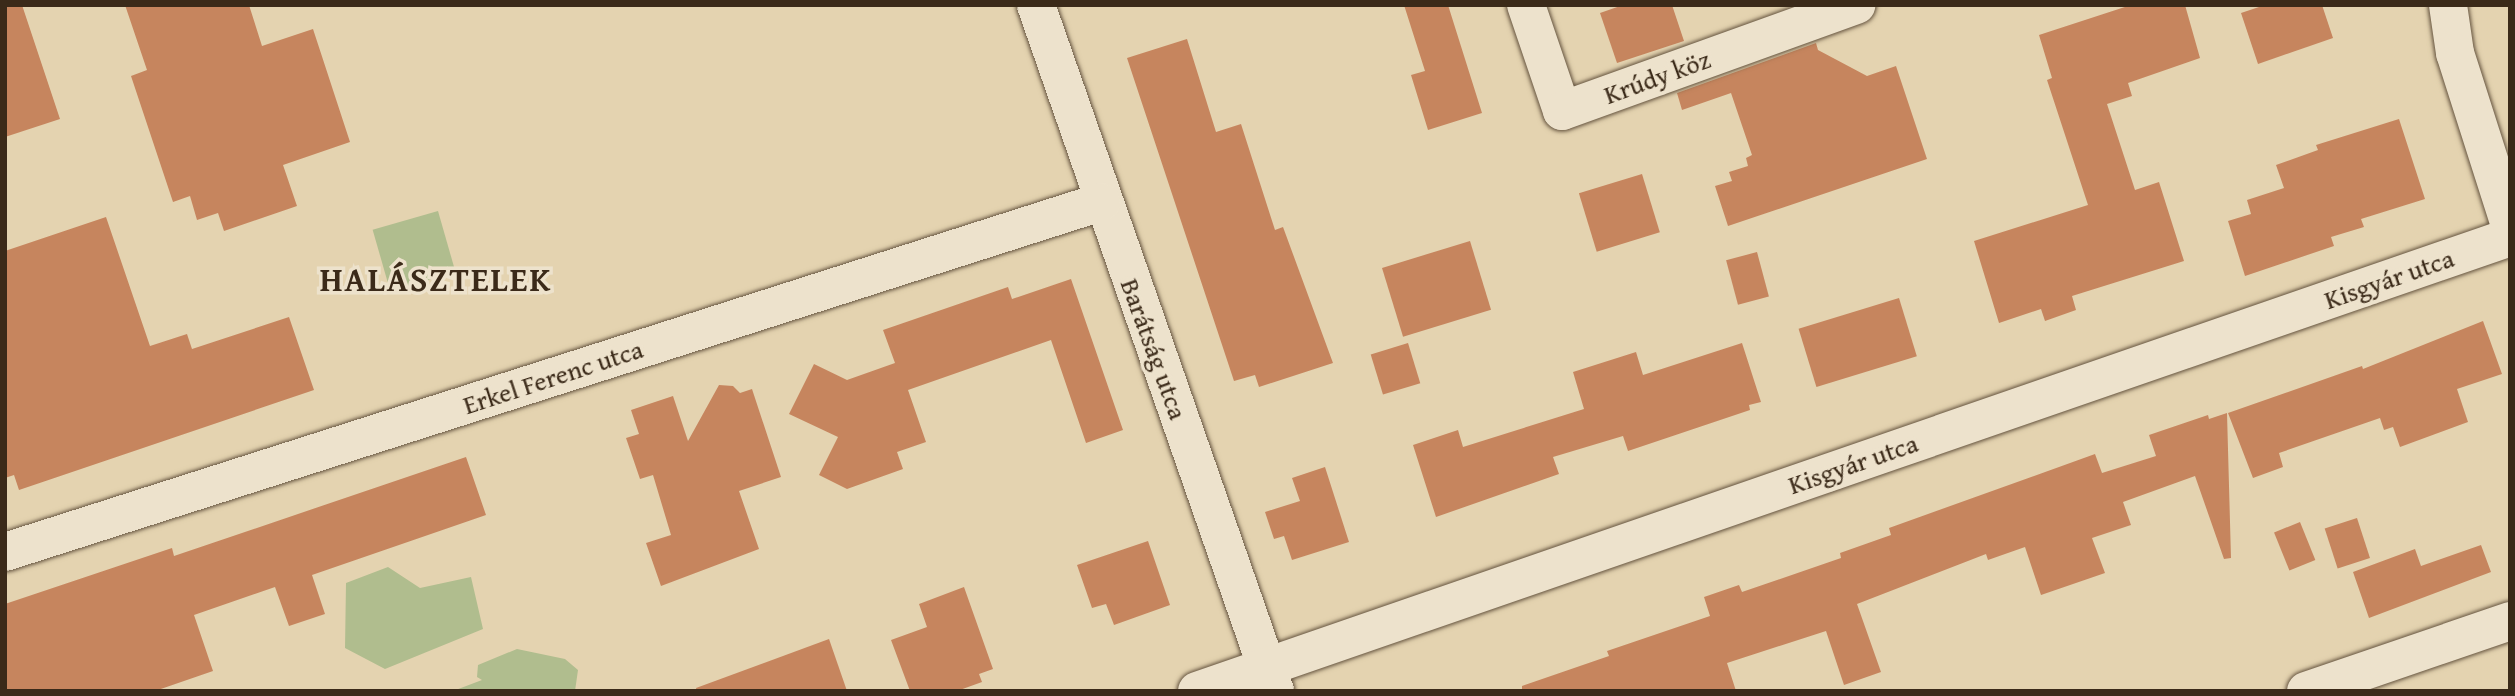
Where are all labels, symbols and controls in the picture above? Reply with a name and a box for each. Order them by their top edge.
street label: Krúdy köz [1600,43,1714,111]
street label: Kisgyár utca [2320,242,2458,316]
district label: HALÁSZTELEK [321,260,551,300]
street label: Barátság utca [1114,274,1194,424]
street label: Erkel Ferenc utca [459,333,647,421]
street label: Kisgyár utca [1784,427,1922,501]

